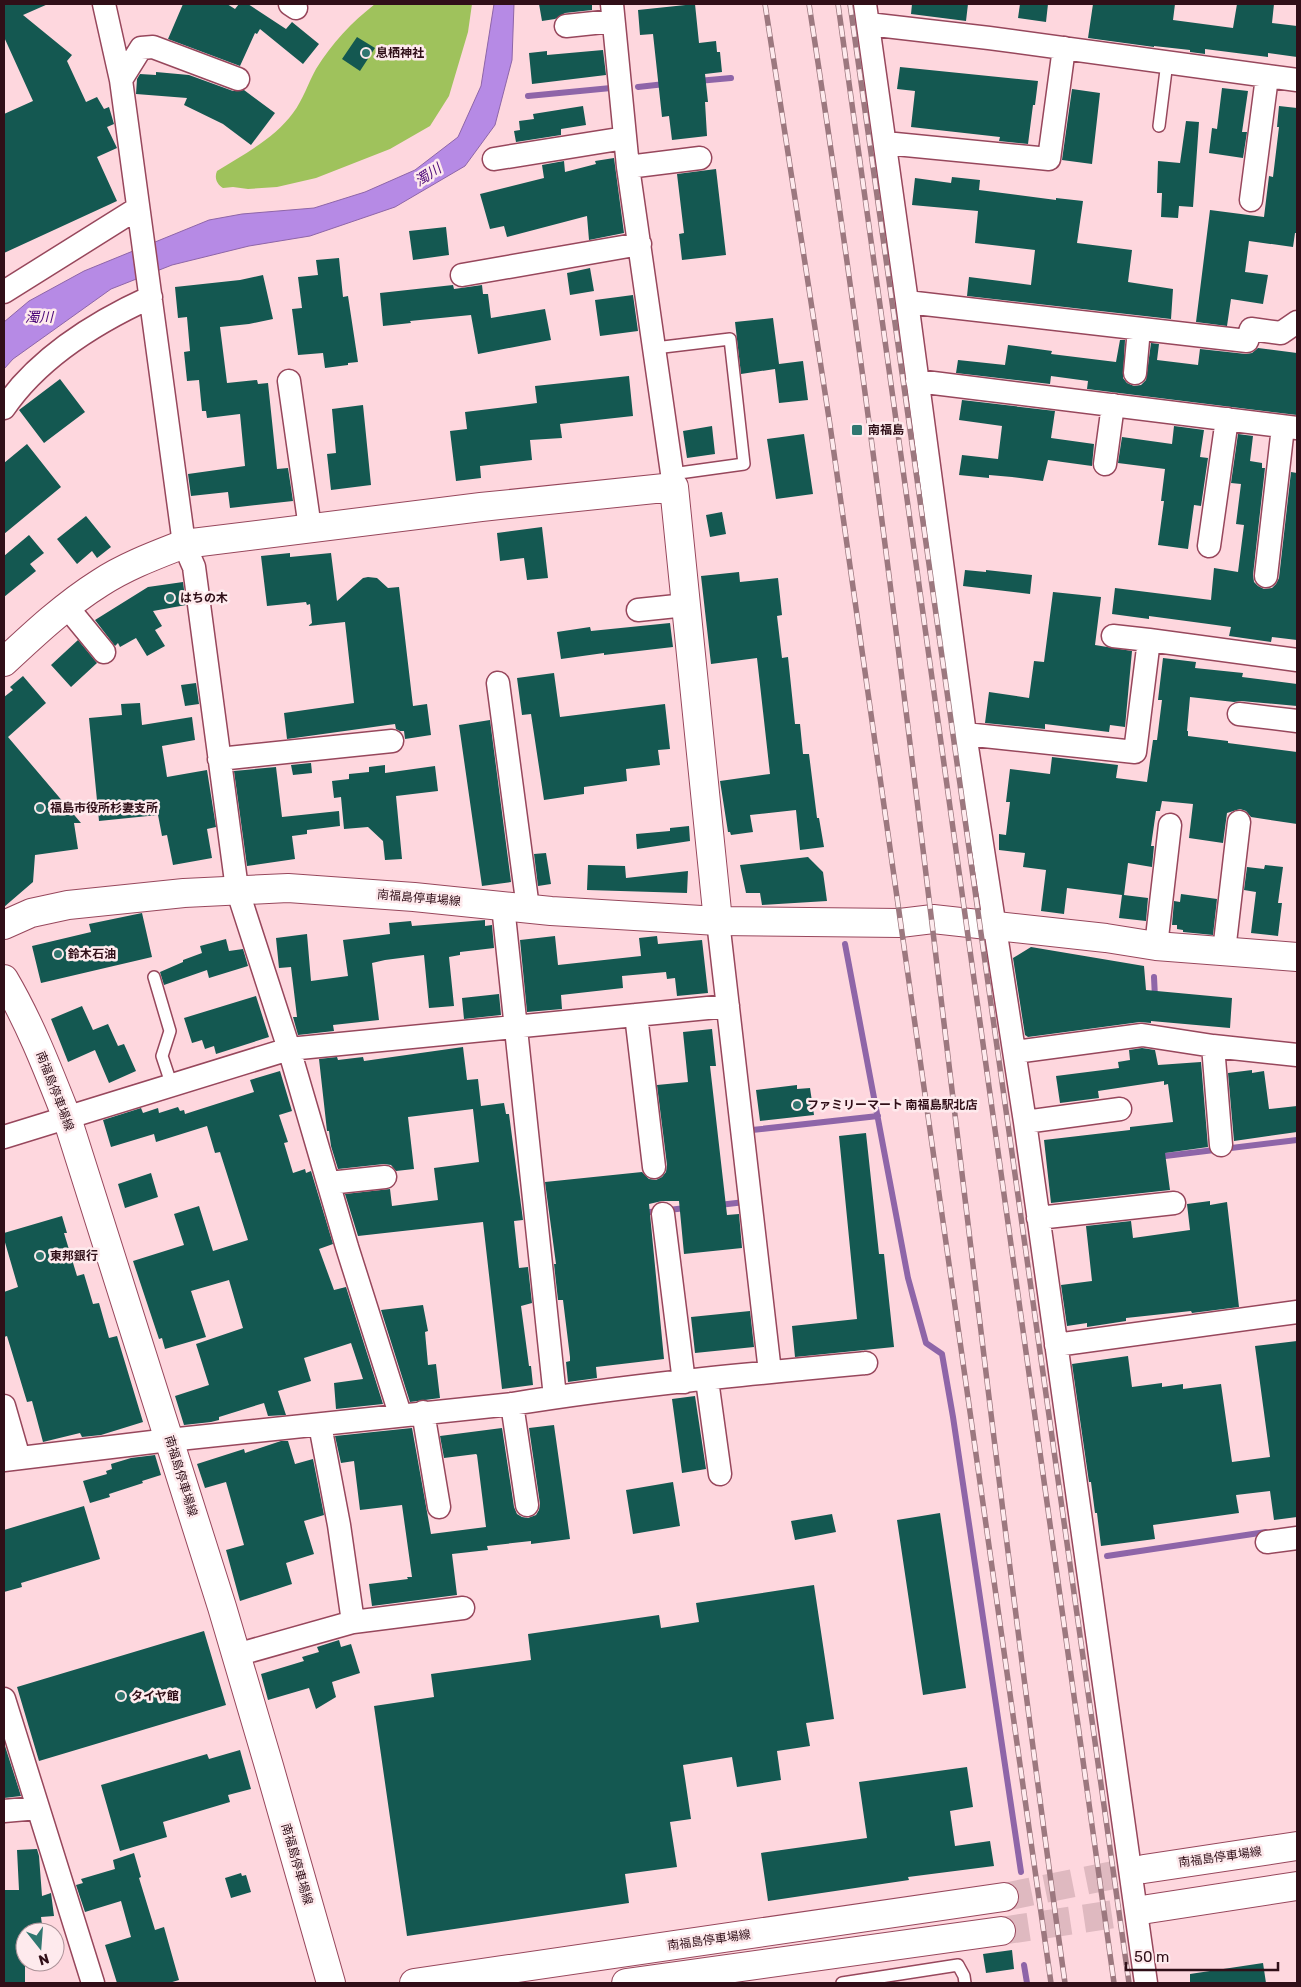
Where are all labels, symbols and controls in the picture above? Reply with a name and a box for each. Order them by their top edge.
place label: 息栖神社 [376,46,424,60]
marker: 息栖神社 [360,47,372,59]
water label: 濁川 [412,159,446,190]
water label: 濁川 [25,309,55,326]
marker: 南福島 [850,423,864,437]
place label: 南福島 [868,423,904,437]
place label: はちの木 [180,591,228,605]
marker: はちの木 [164,592,176,604]
place label: 福島市役所杉妻支所 [50,801,158,815]
marker: 福島市役所杉妻支所 [34,802,46,814]
street label: 南福島停車場線 [377,887,461,909]
place label: 鈴木石油 [67,947,116,961]
marker: 鈴木石油 [52,948,64,960]
street label: 南福島停車場線 [33,1049,77,1133]
place label: ファミリーマート 南福島駅北店 [807,1098,978,1112]
marker: ファミリーマート 南福島駅北店 [791,1099,803,1111]
place label: 東邦銀行 [50,1249,98,1263]
marker: 東邦銀行 [34,1250,46,1262]
street label: 南福島停車場線 [162,1434,200,1518]
place label: タイヤ館 [131,1689,179,1703]
marker: タイヤ館 [115,1690,127,1702]
street label: 南福島停車場線 [279,1822,315,1906]
street label: 南福島停車場線 [1177,1844,1263,1870]
north arrow [15,1922,65,1972]
street label: 南福島停車場線 [666,1927,752,1953]
scale bar [1126,1940,1278,1972]
text: 50 m [1134,1948,1169,1966]
text: N [36,1949,51,1969]

